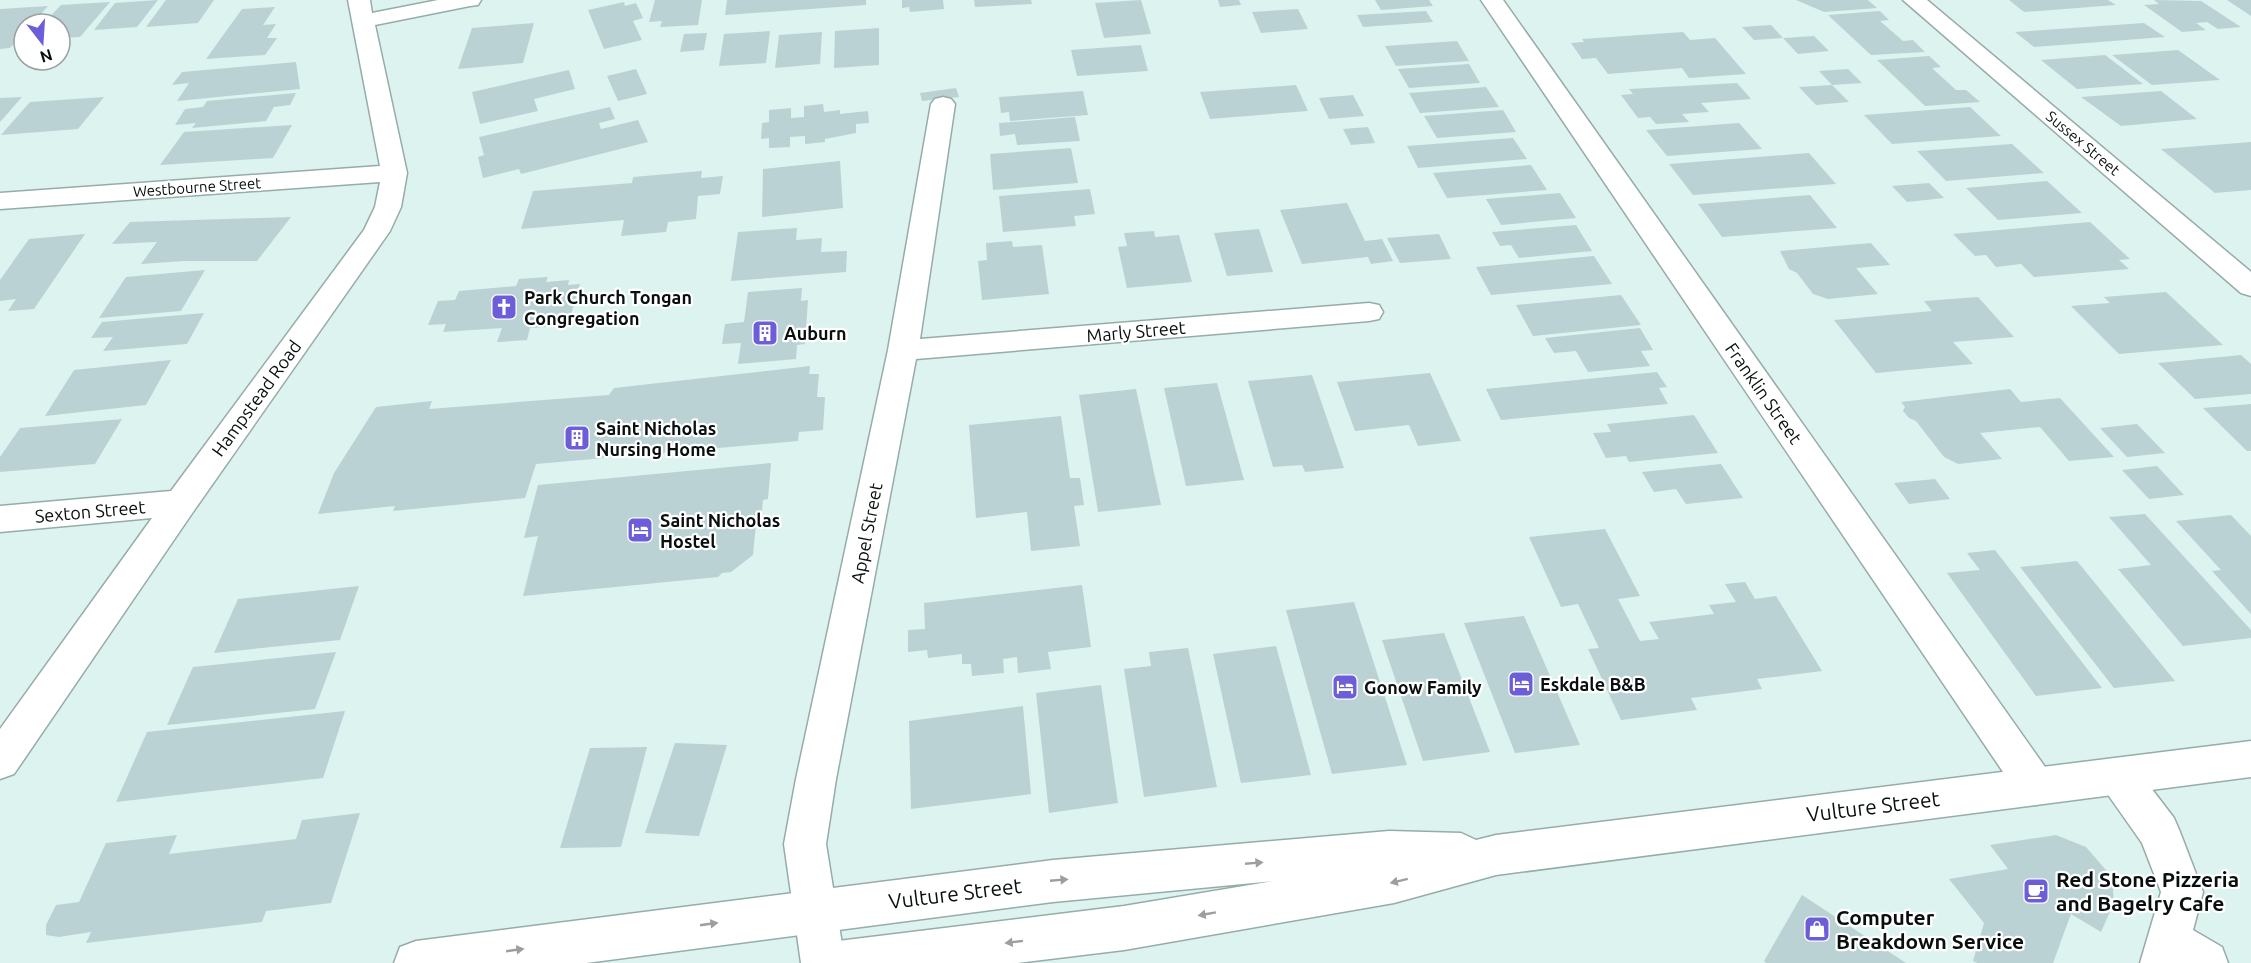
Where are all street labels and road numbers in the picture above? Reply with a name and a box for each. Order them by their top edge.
street label: Sussex Street [2043,107,2123,179]
street label: Westbourne Street [132,174,262,200]
street label: Marly Street [1086,317,1186,345]
street label: Hampstead Road [207,336,305,460]
street label: Franklin Street [1722,339,1806,447]
street label: Appel Street [846,481,886,585]
street label: Sexton Street [34,496,146,526]
street label: Vulture Street [1805,786,1941,826]
street label: Vulture Street [887,873,1023,913]

